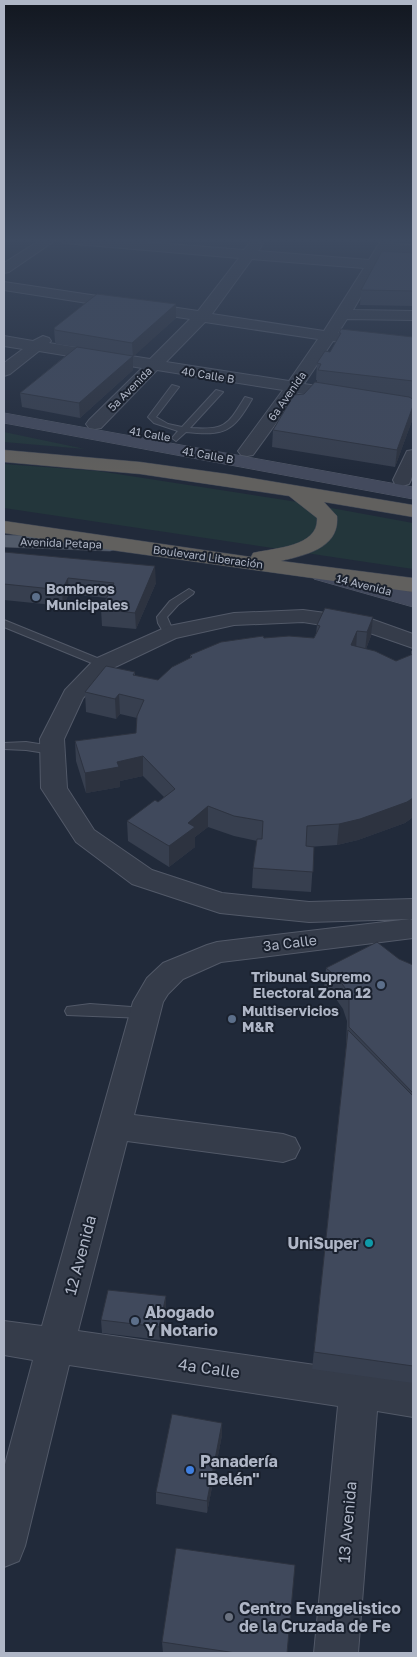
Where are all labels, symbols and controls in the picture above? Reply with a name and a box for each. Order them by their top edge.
street label: 5a Avenida [105,364,154,413]
street label: 40 Calle B [181,364,235,385]
street label: 6a Avenida [265,368,308,423]
street label: 41 Calle [128,423,172,444]
street label: 41 Calle B [181,444,235,465]
street label: Avenida Petapa [20,535,102,550]
street label: Boulevard Liberación [152,542,264,571]
street label: 14 Avenida [335,571,393,598]
place label: Bomberos Municipales [46,580,129,613]
marker: Bomberos Municipales [30,591,42,603]
street label: 3a Calle [262,931,318,954]
place label: Tribunal Supremo Electoral Zona 12 [251,968,371,1001]
marker: Tribunal Supremo Electoral Zona 12 [375,979,387,991]
place label: Multiservicios M&R [242,1002,339,1035]
marker: Multiservicios M&R [226,1013,238,1025]
street label: 12 Avenida [60,1213,100,1297]
place label: UniSuper [287,1233,359,1253]
marker: UniSuper [363,1237,375,1249]
place label: Abogado Y Notario [145,1302,218,1340]
marker: Abogado Y Notario [129,1315,141,1327]
street label: 4a Calle [177,1354,241,1382]
place label: Panadería "Belén" [200,1451,278,1489]
marker: Panadería "Belén" [184,1464,196,1476]
street label: 13 Avenida [333,1480,361,1564]
place label: Centro Evangelistico de la Cruzada de Fe [239,1598,401,1636]
marker: Centro Evangelistico de la Cruzada de Fe [223,1611,235,1623]

